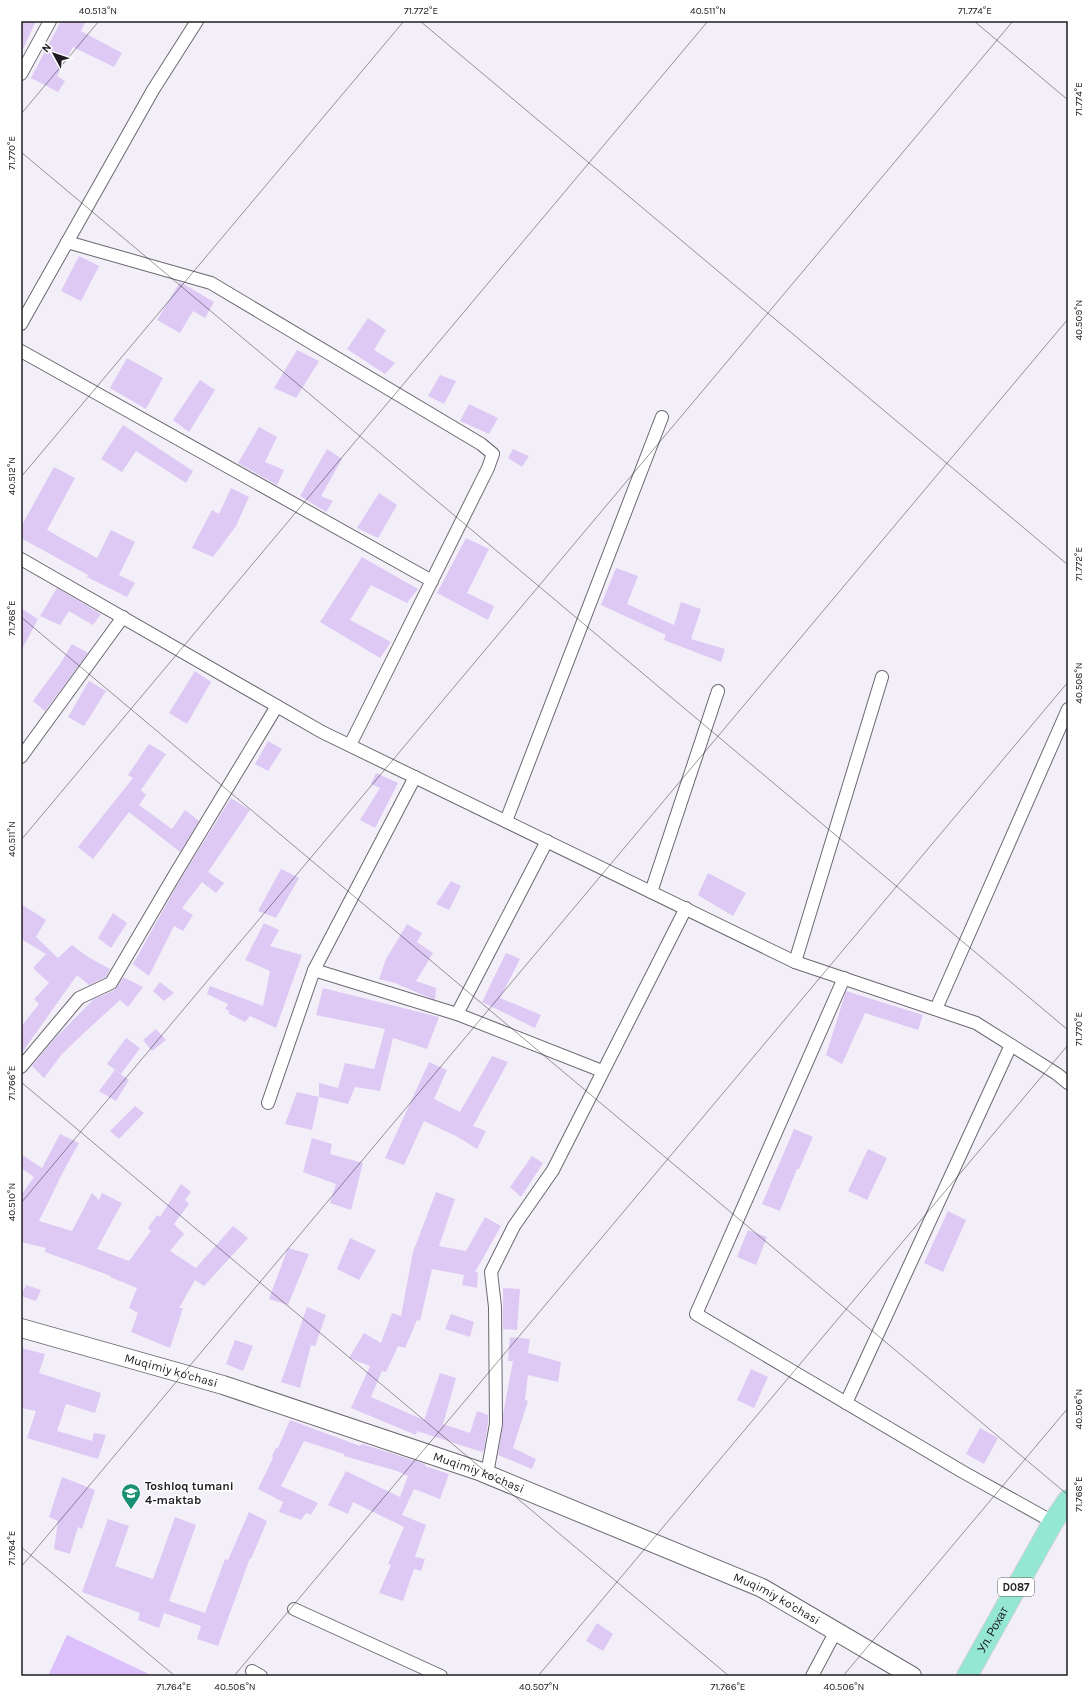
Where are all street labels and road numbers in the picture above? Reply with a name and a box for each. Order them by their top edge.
street label: Muqimiy ko'chasi [123,1351,219,1390]
street label: Muqimiy ko'chasi [431,1449,526,1496]
street label: Muqimiy ko'chasi [731,1570,822,1627]
road number: D087 [998,1578,1034,1596]
street label: Ул. Рохат [974,1604,1012,1655]

